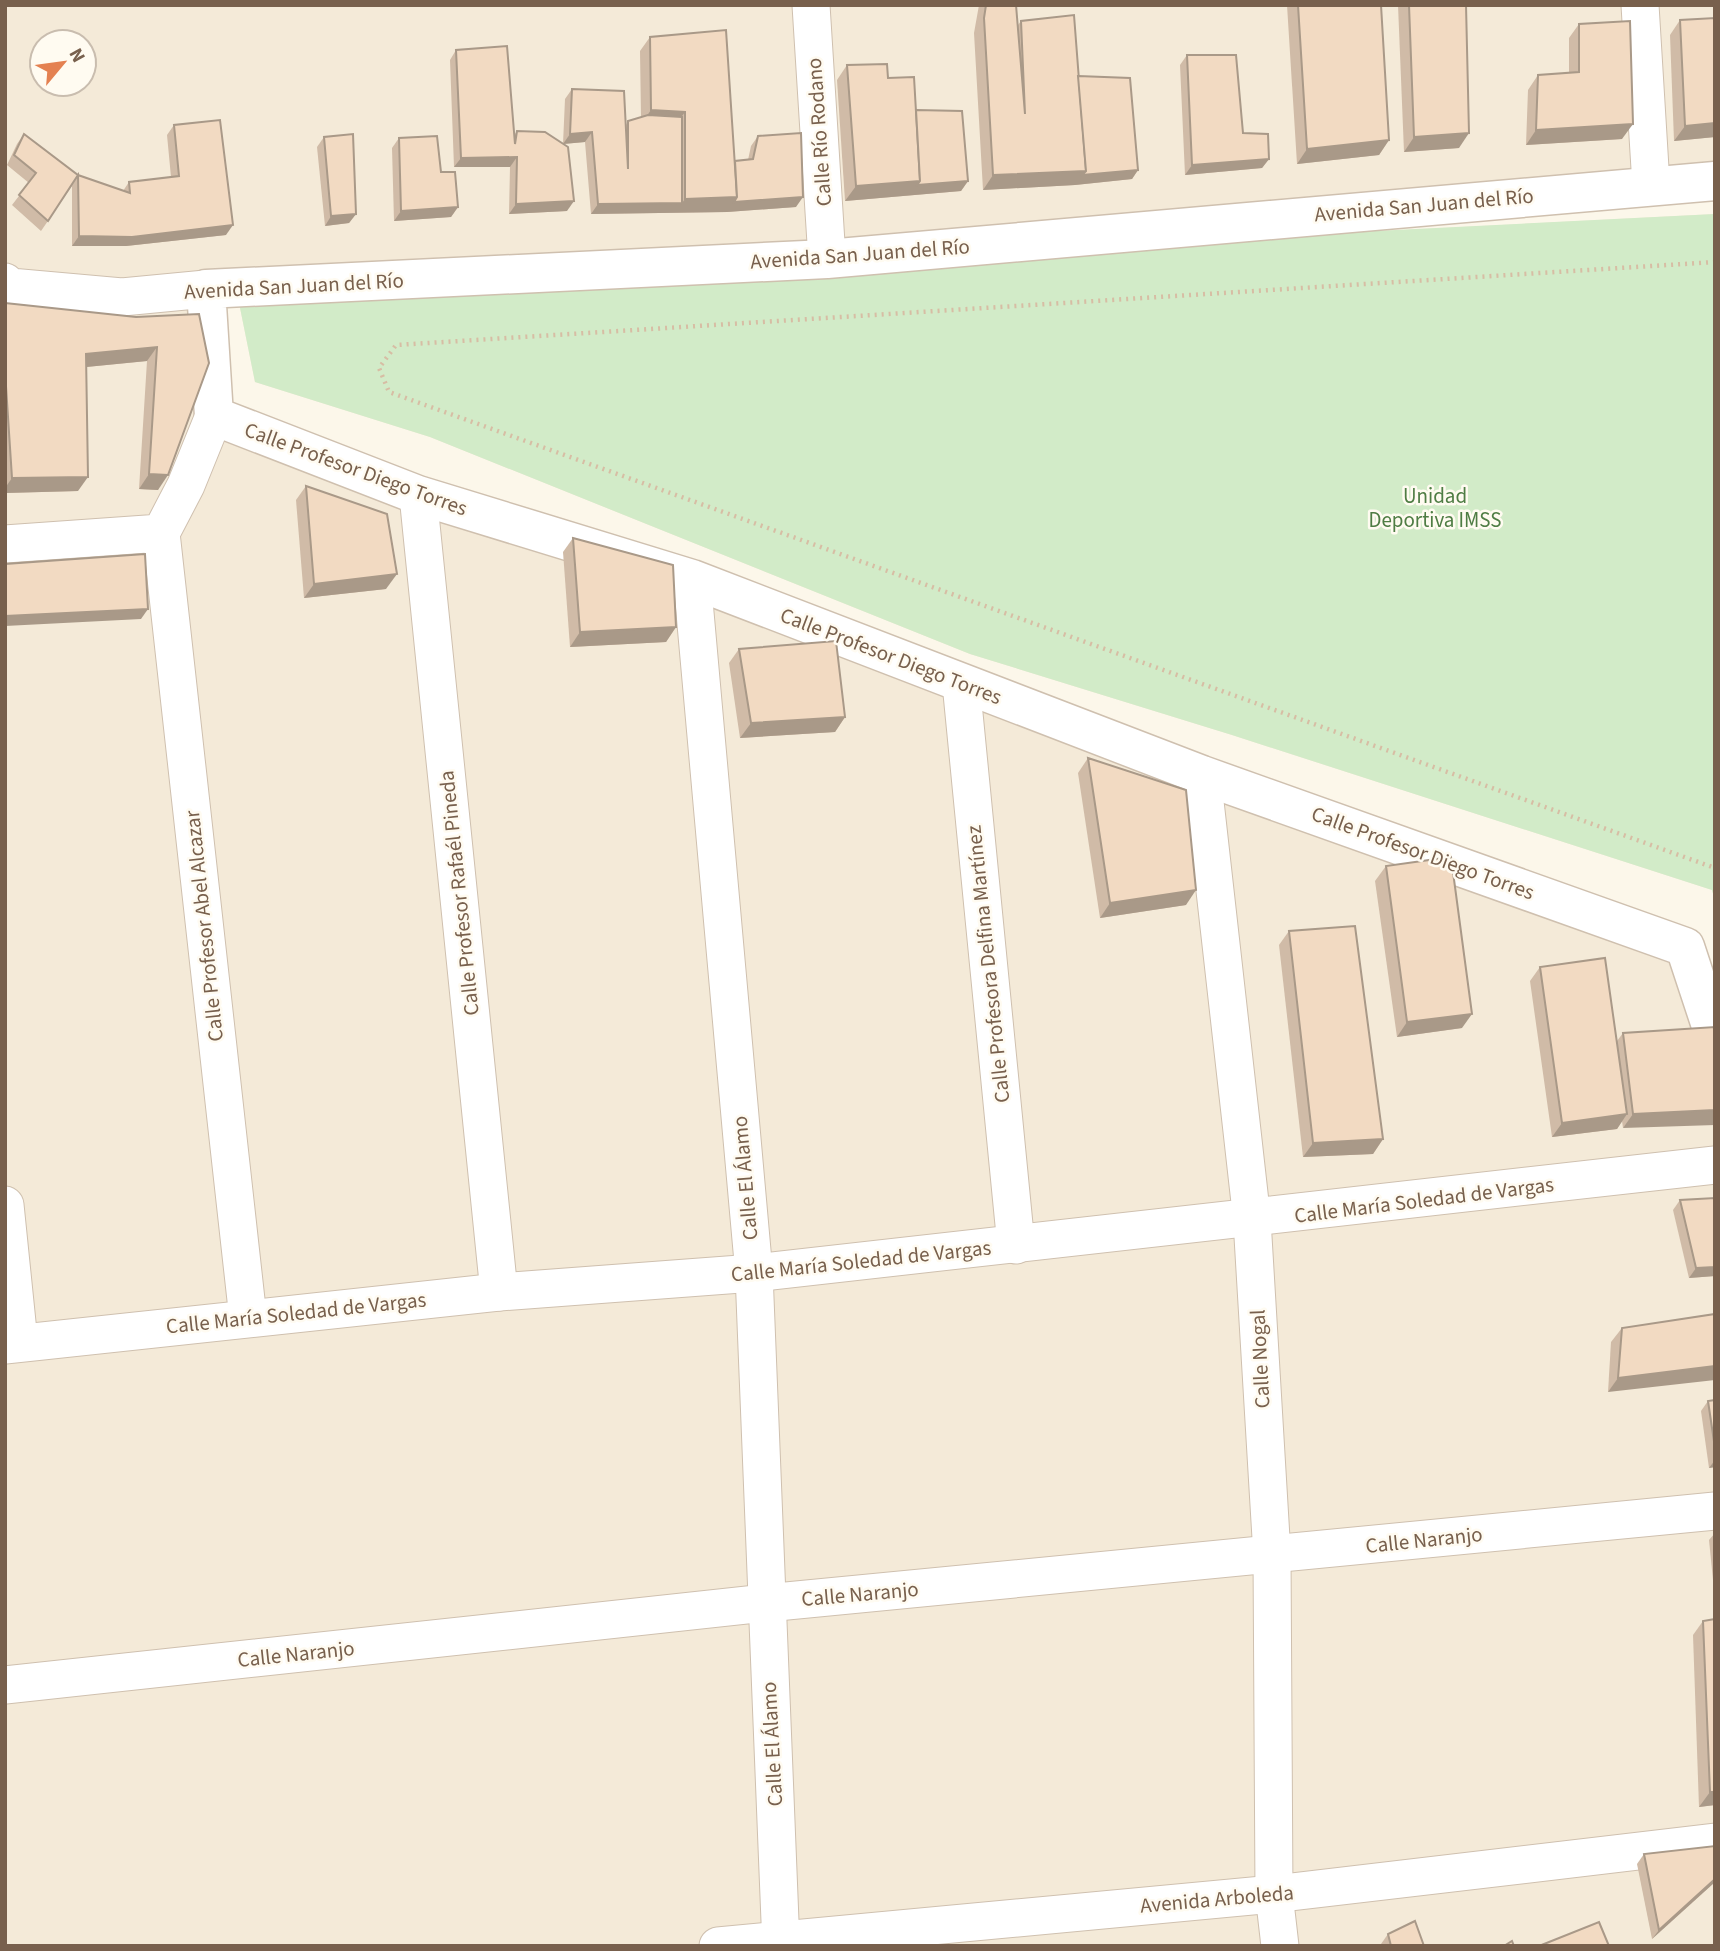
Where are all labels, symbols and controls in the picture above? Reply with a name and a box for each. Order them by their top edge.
north arrow [28,28,98,98]
text: N [62,43,91,68]
street label: Calle Río Rodano [799,57,839,207]
street label: Avenida San Juan del Río [1313,180,1535,230]
street label: Avenida San Juan del Río [749,231,971,277]
street label: Avenida San Juan del Río [183,265,405,307]
street label: Calle Profesor Diego Torres [240,415,472,523]
park label: Unidad Deportiva IMSS [1368,481,1502,535]
street label: Calle Profesor Diego Torres [776,600,1006,712]
street label: Calle Profesor Rafaél Pineda [431,769,487,1017]
street label: Calle Profesor Diego Torres [1307,799,1539,907]
street label: Calle Profesor Abel Alcazar [177,808,231,1043]
street label: Calle Profesora Delfina Martínez [959,824,1017,1104]
street label: Calle El Álamo [725,1115,765,1241]
street label: Calle María Soledad de Vargas [1292,1169,1556,1231]
street label: Calle María Soledad de Vargas [729,1232,993,1290]
street label: Calle María Soledad de Vargas [164,1284,428,1342]
street label: Calle Nogal [1242,1309,1278,1409]
street label: Calle Naranjo [1364,1519,1484,1561]
street label: Calle Naranjo [800,1574,920,1614]
street label: Calle Naranjo [236,1633,356,1675]
street label: Calle El Álamo [754,1681,790,1807]
street label: Avenida Arboleda [1139,1877,1295,1921]

